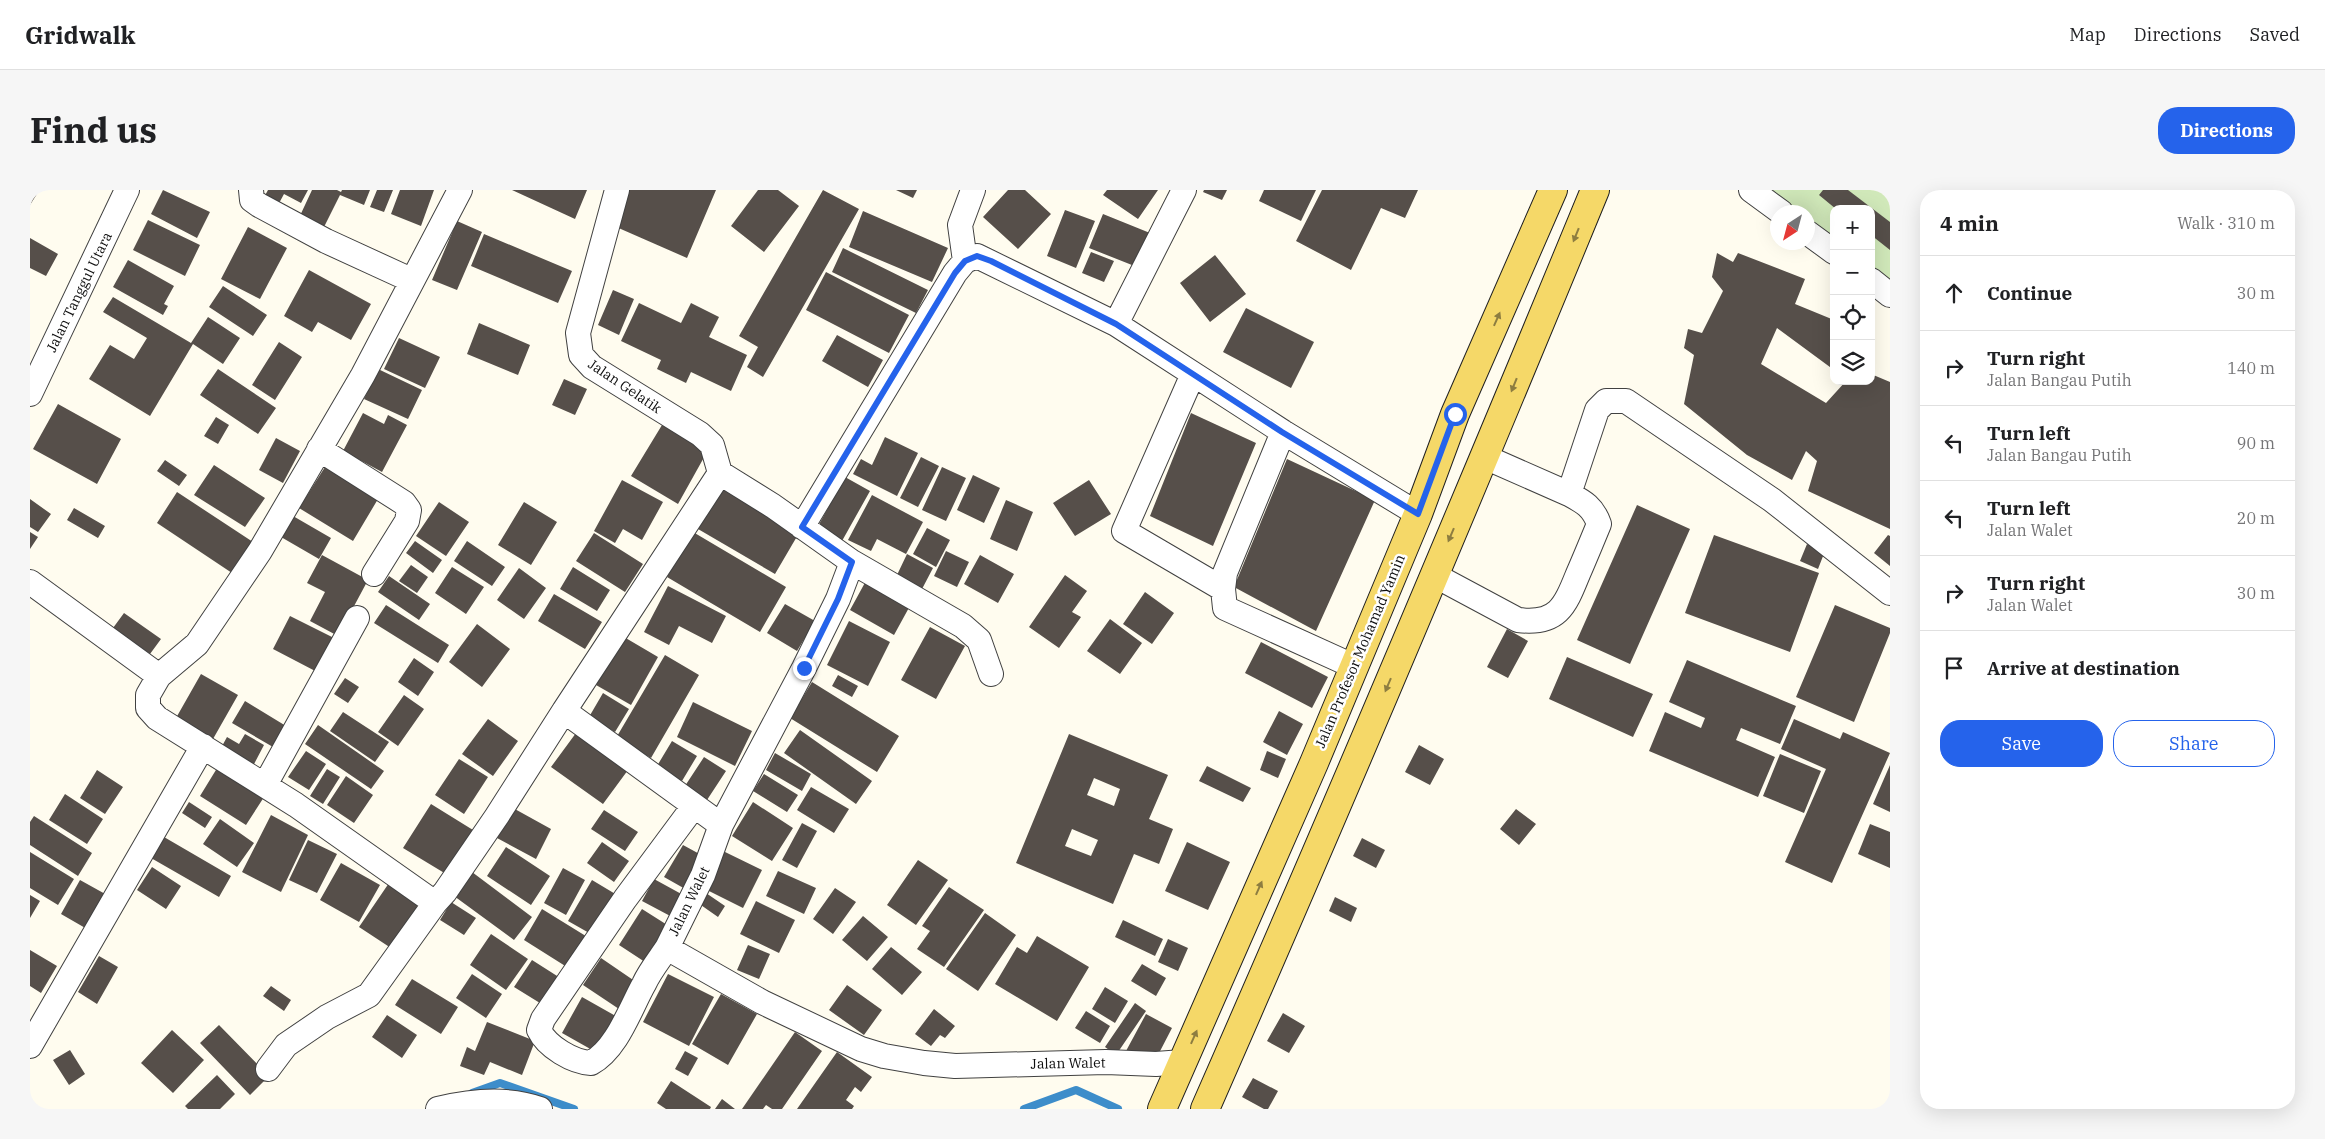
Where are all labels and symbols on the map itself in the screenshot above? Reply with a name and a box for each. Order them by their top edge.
north arrow [1770,205,1815,250]
one-way arrow [1572,228,1580,242]
street label: Jalan Tanggul Utara [42,229,116,355]
one-way arrow [1494,312,1502,326]
street label: Jalan Gelatik [585,355,666,418]
one-way arrow [1510,378,1518,392]
route start [1444,403,1467,426]
one-way arrow [1447,528,1455,542]
street label: Jalan Profesor Mohamad Yamin [1311,551,1409,750]
route end [793,657,816,680]
one-way arrow [1383,678,1391,692]
street label: Jalan Walet [664,863,714,939]
one-way arrow [1255,881,1263,895]
one-way arrow [1191,1030,1199,1044]
street label: Jalan Walet [1030,1053,1106,1073]

